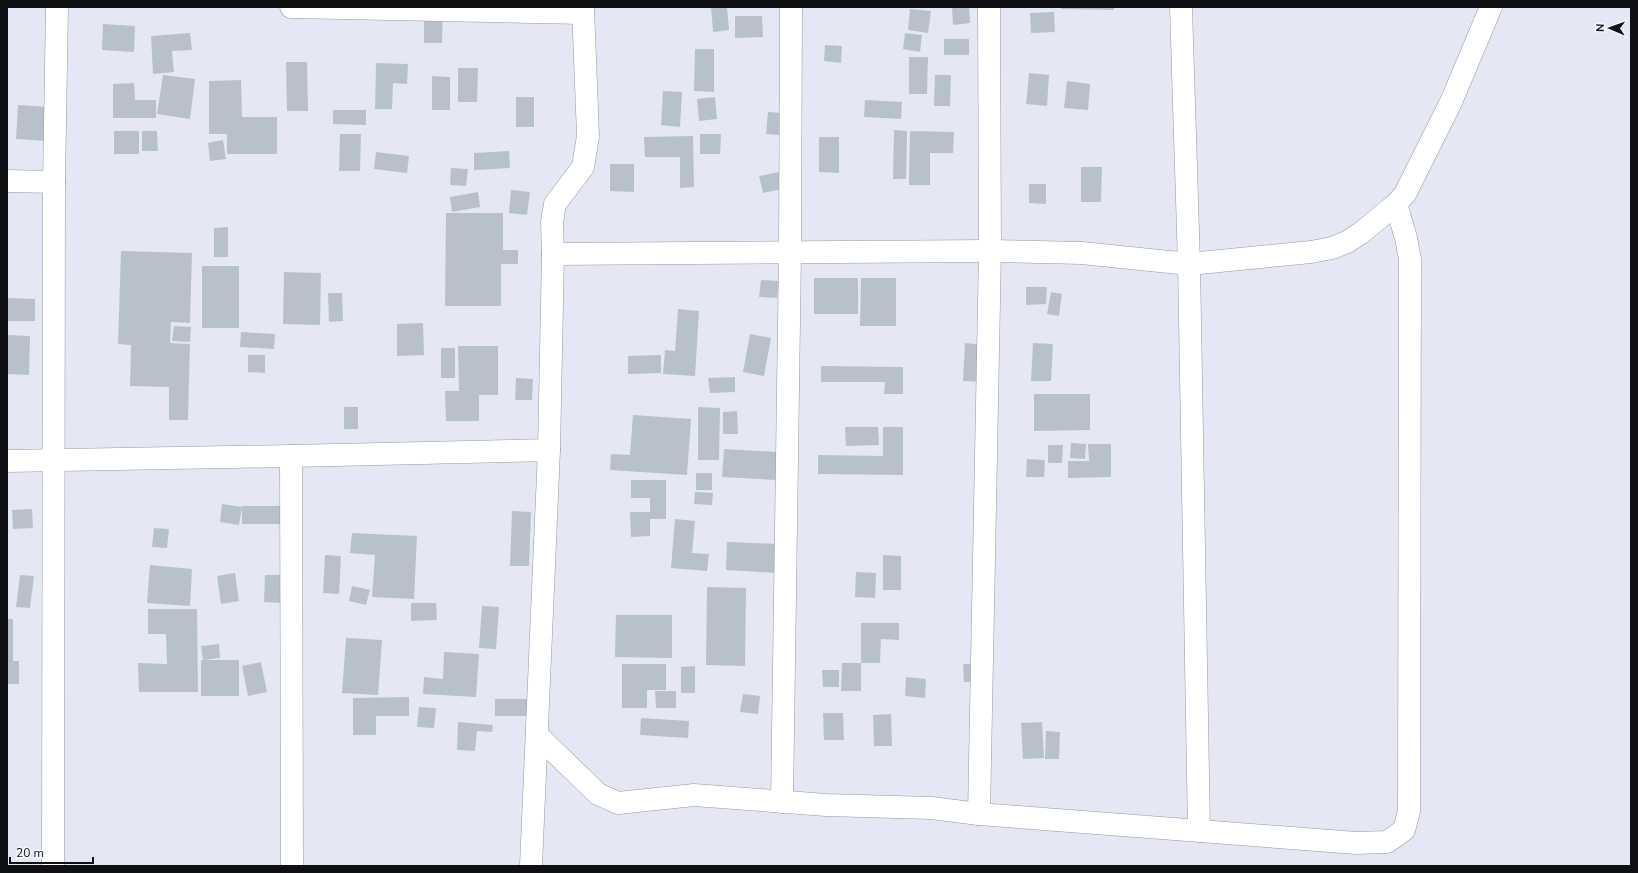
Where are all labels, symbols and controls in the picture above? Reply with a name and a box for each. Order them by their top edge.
north arrow [1590,8,1630,48]
text: N [1593,23,1608,32]
scale bar [10,839,93,865]
text: 20 m [16,845,44,861]

